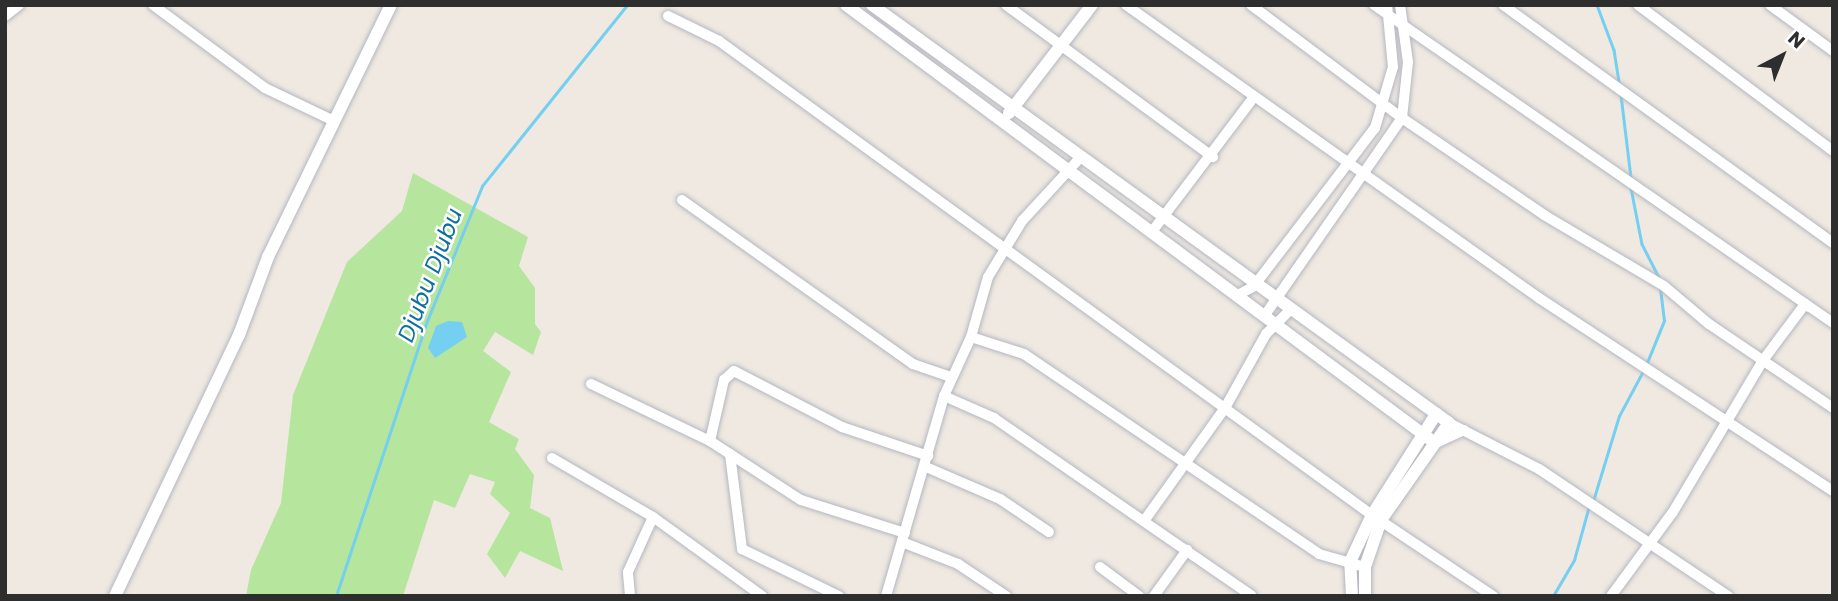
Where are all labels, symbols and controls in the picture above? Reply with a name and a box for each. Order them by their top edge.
north arrow [1747,21,1817,91]
text: N [1782,25,1811,55]
water label: Djubu Djubu [392,204,468,346]

